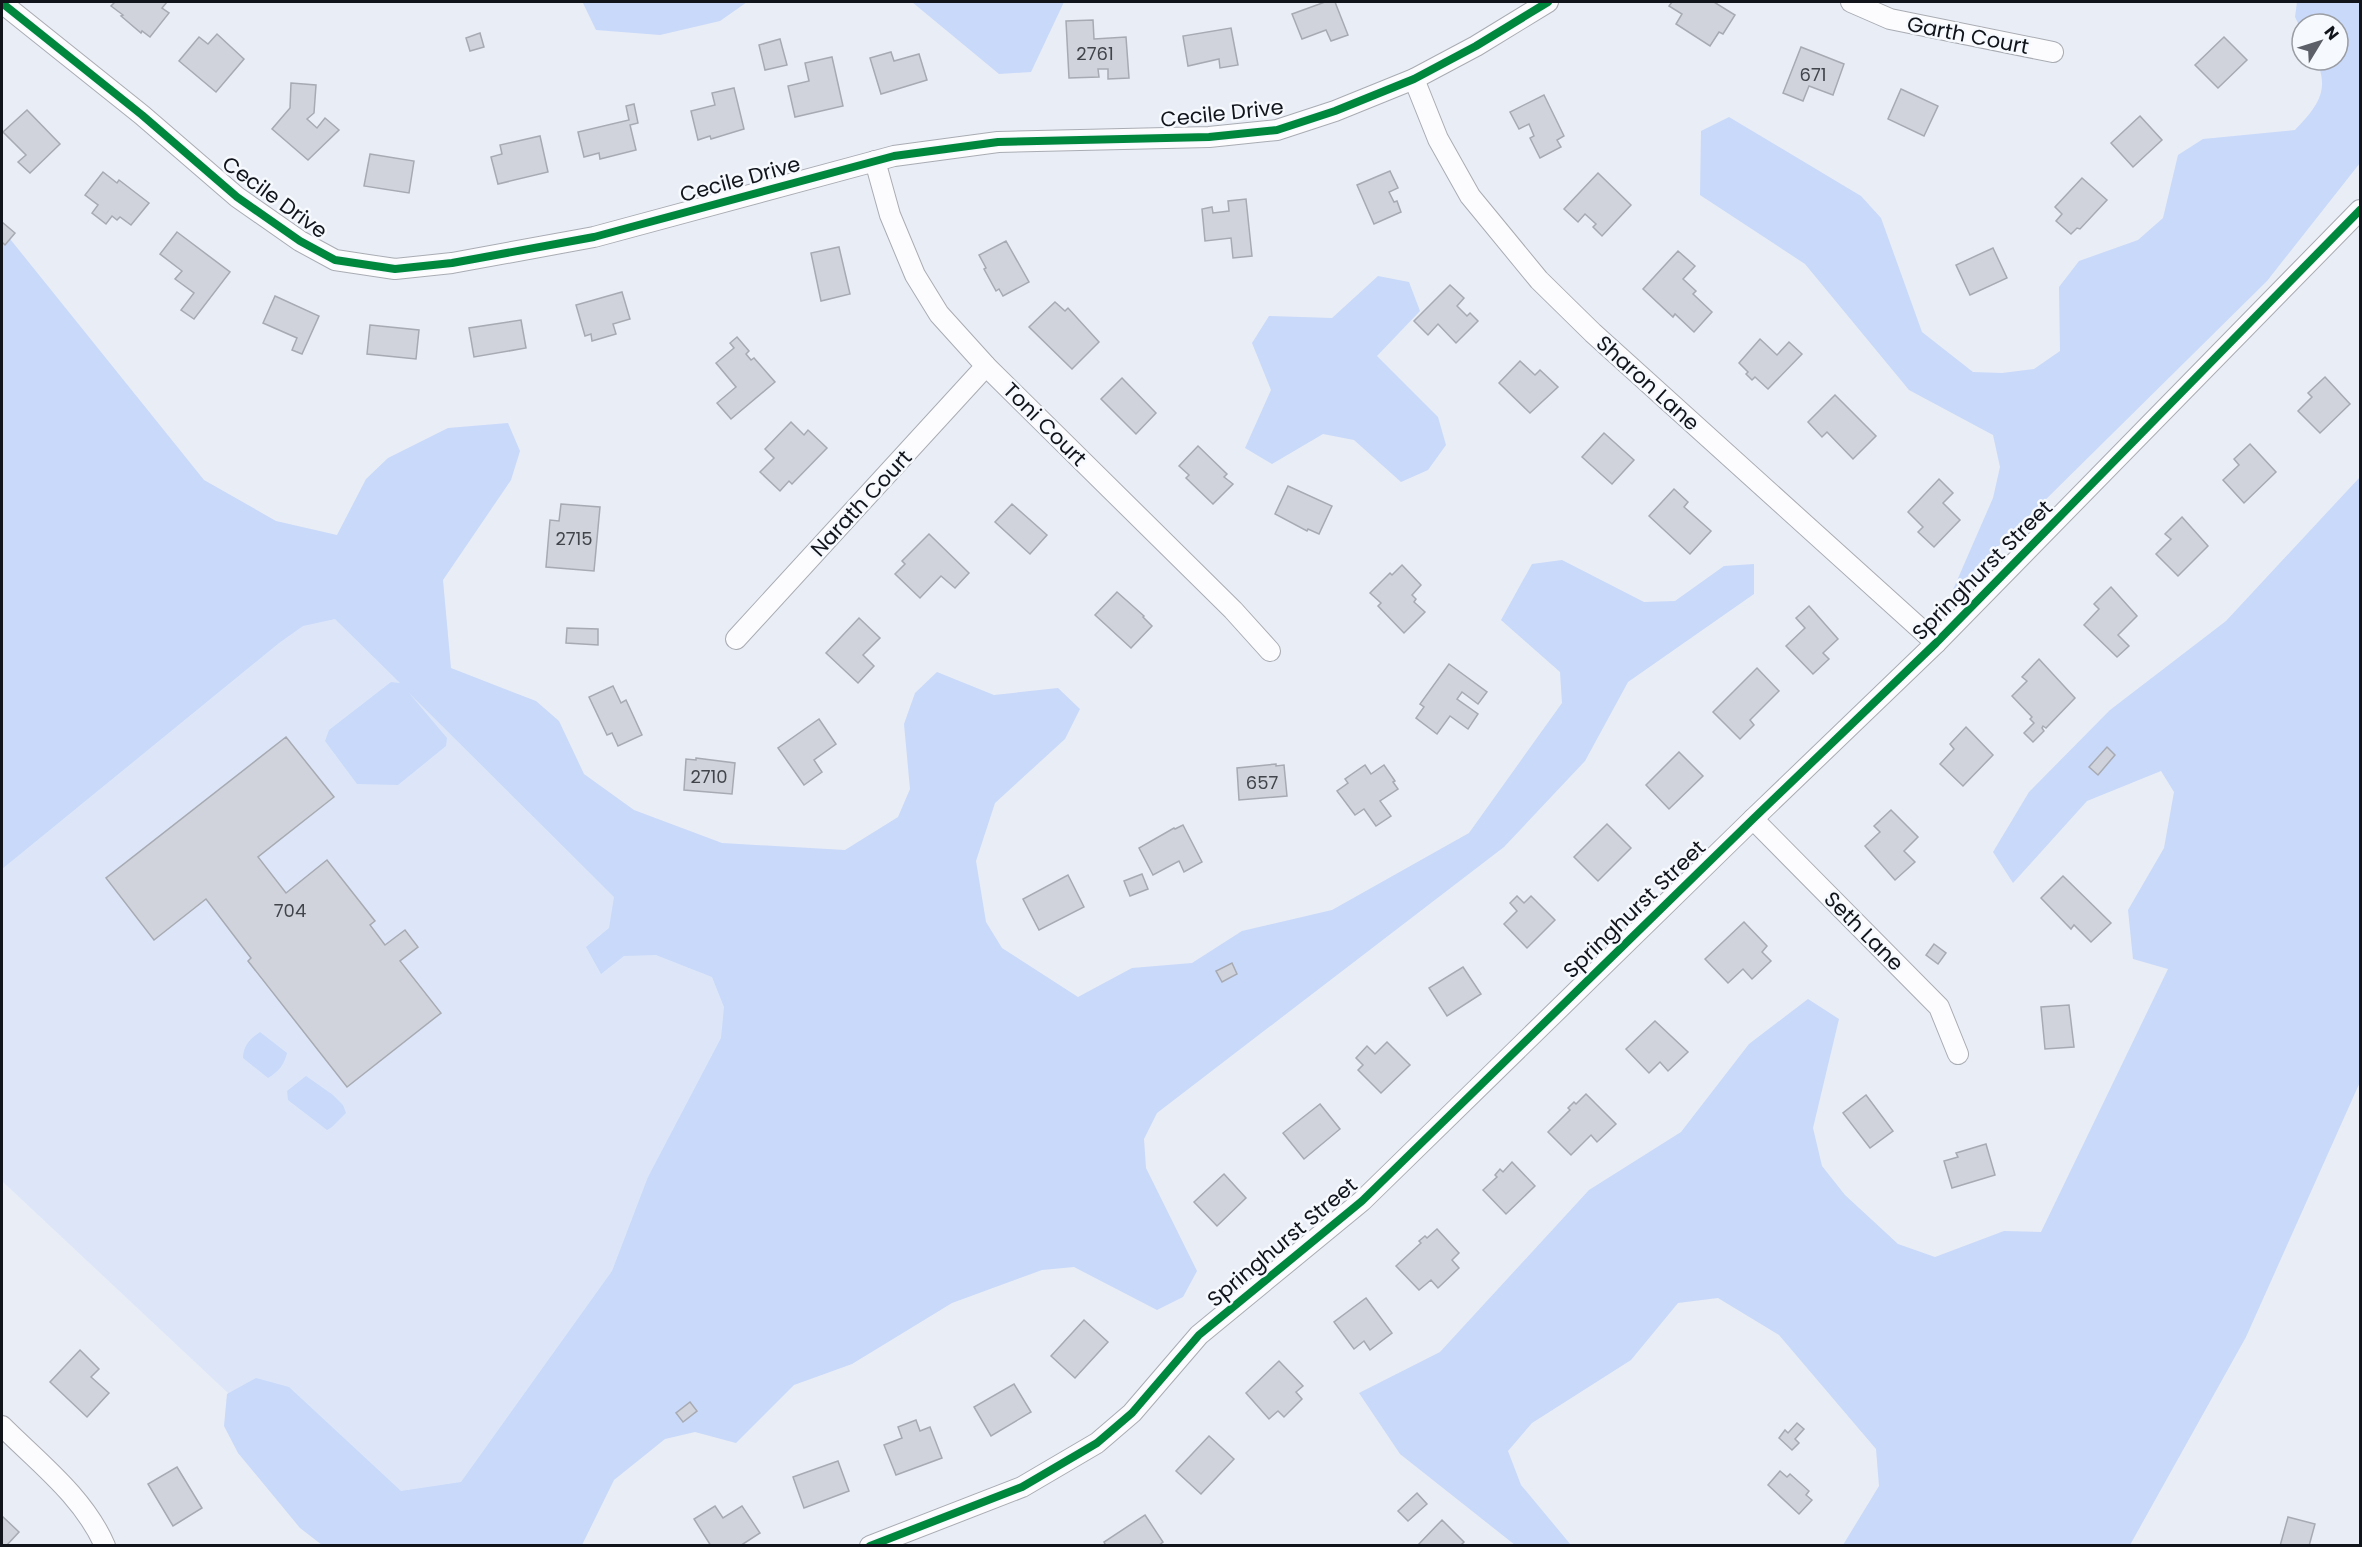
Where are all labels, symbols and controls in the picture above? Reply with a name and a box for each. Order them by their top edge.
street label: Garth Court [1905,9,2031,61]
north arrow [2290,12,2350,72]
text: N [2319,21,2344,45]
house number: 2761 [1076,41,1114,66]
house number: 671 [1799,62,1827,87]
street label: Cecile Drive [1159,92,1285,134]
street label: Cecile Drive [216,149,334,245]
street label: Cecile Drive [677,149,803,209]
street label: Sharon Lane [1590,329,1706,437]
street label: Toni Court [997,376,1093,472]
street label: Narath Court [804,443,918,563]
street label: Springhurst Street [1905,493,2059,647]
house number: 2715 [555,526,593,551]
house number: 2710 [690,764,728,789]
house number: 657 [1246,770,1278,795]
street label: Springhurst Street [1556,833,1712,985]
street label: Seth Lane [1818,885,1910,977]
house number: 704 [274,898,306,923]
street label: Springhurst Street [1201,1171,1363,1313]

